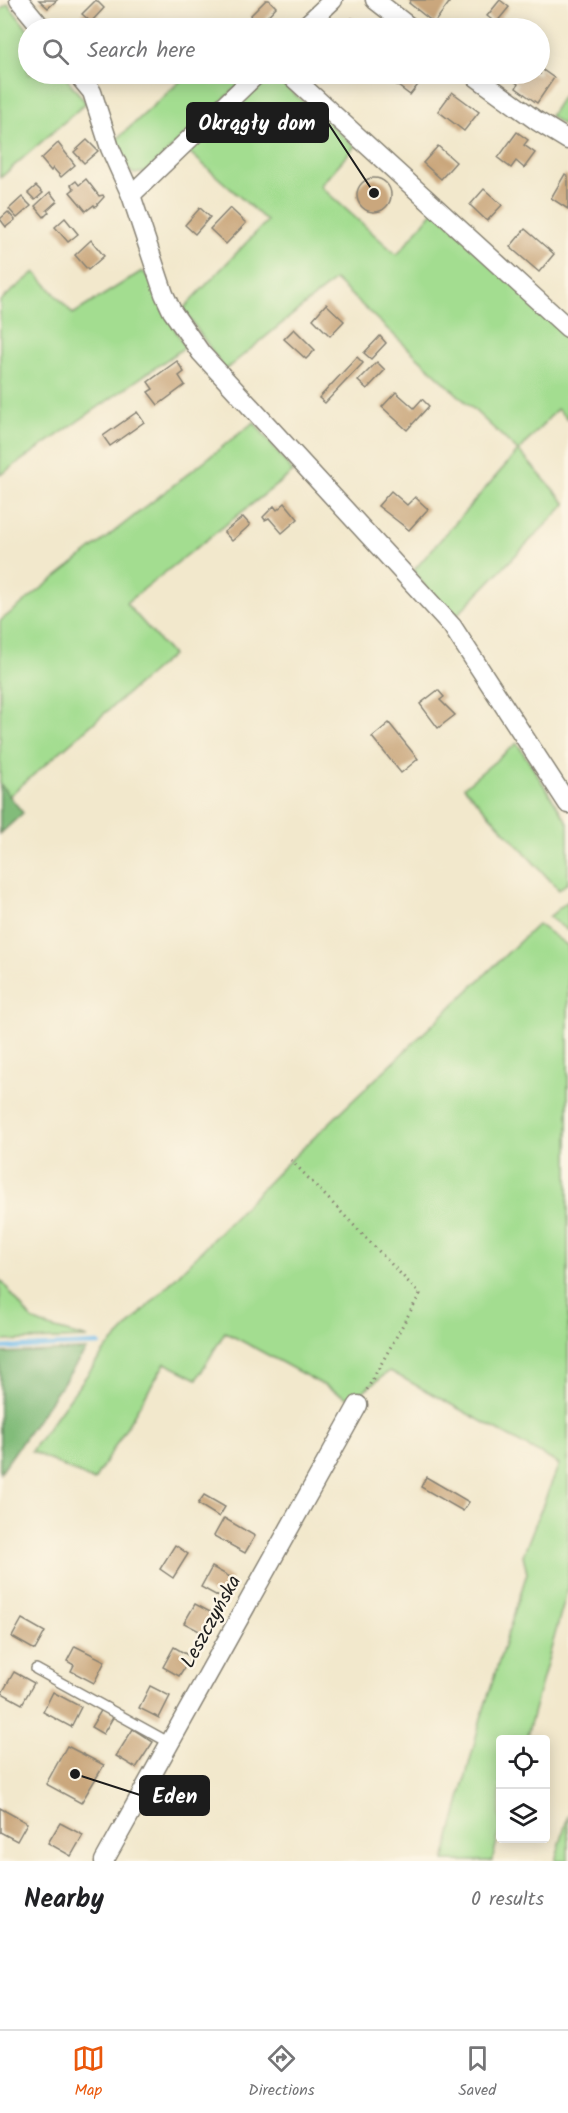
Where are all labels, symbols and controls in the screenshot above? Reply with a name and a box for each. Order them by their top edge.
search box [18,18,550,84]
text: Search here [87,34,195,69]
icon: search [39,35,72,68]
callout: Okrągły dom [187,103,328,142]
text: Okrągły dom [198,108,316,141]
street label: Leszczyńska [173,1570,251,1674]
map controls [496,1735,550,1843]
button: locate [496,1735,550,1789]
callout: Eden [140,1776,209,1815]
text: Eden [153,1781,197,1814]
button: layers [496,1789,550,1843]
text: Nearby [24,1879,104,1921]
text: 0 results [471,1884,544,1916]
tab: Map [72,2042,105,2103]
tab: Directions [248,2042,315,2103]
tab: Saved [458,2042,496,2103]

